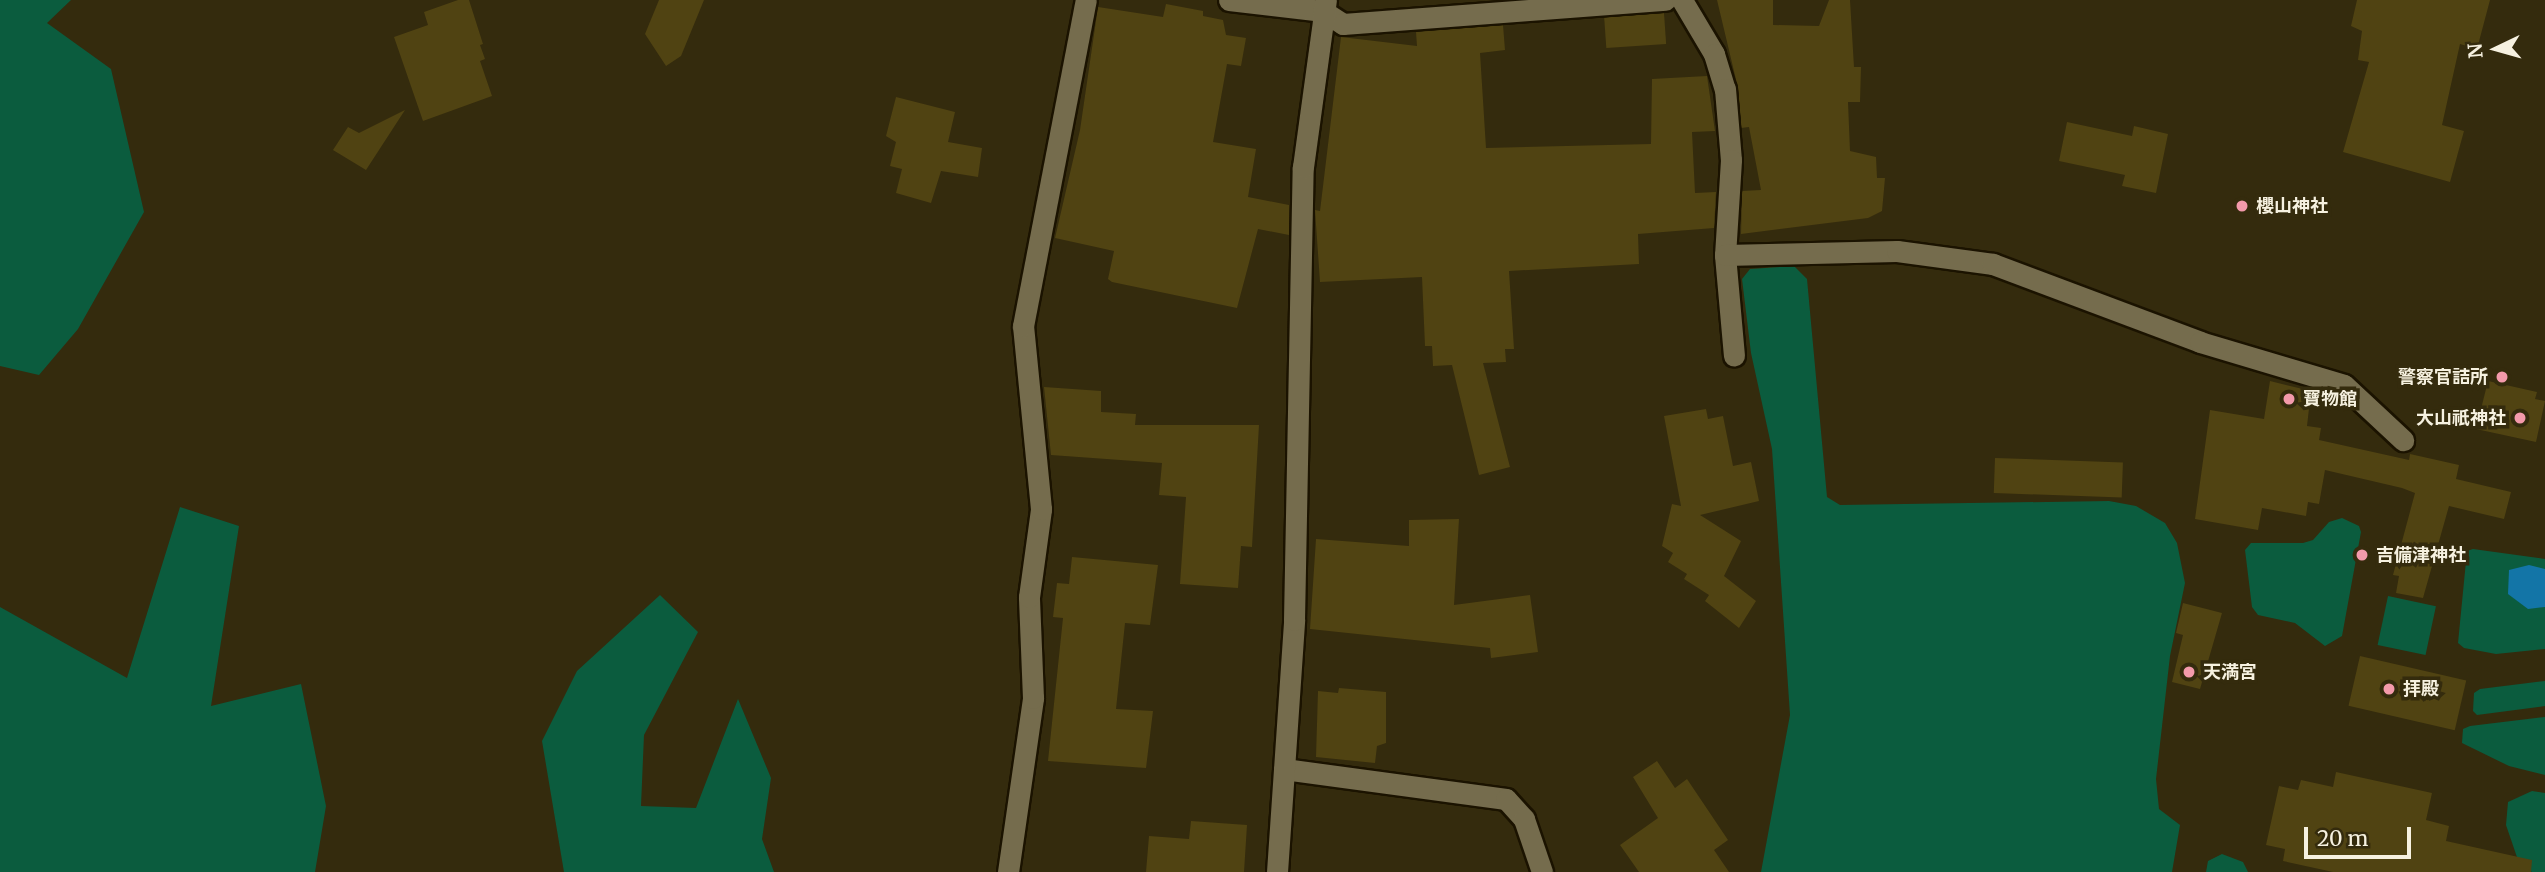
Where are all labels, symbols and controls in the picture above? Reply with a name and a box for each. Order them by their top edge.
north arrow [2461,14,2531,84]
text: N [2462,42,2488,59]
place label: 櫻山神社 [2256,195,2328,217]
marker: 櫻山神社 [2234,198,2250,214]
place label: 警察官詰所 [2398,366,2488,388]
marker: 警察官詰所 [2494,369,2510,385]
place label: 寶物館 [2303,388,2357,410]
marker: 寶物館 [2281,391,2297,407]
place label: 大山祇神社 [2416,407,2506,429]
marker: 大山祇神社 [2512,410,2528,426]
place label: 吉備津神社 [2376,544,2466,566]
marker: 吉備津神社 [2354,547,2370,563]
place label: 天満宮 [2203,661,2257,683]
marker: 天満宮 [2181,664,2197,680]
place label: 拝殿 [2403,678,2439,700]
marker: 拝殿 [2381,681,2397,697]
scale bar [2307,812,2414,856]
text: 20 m [2317,825,2368,852]

